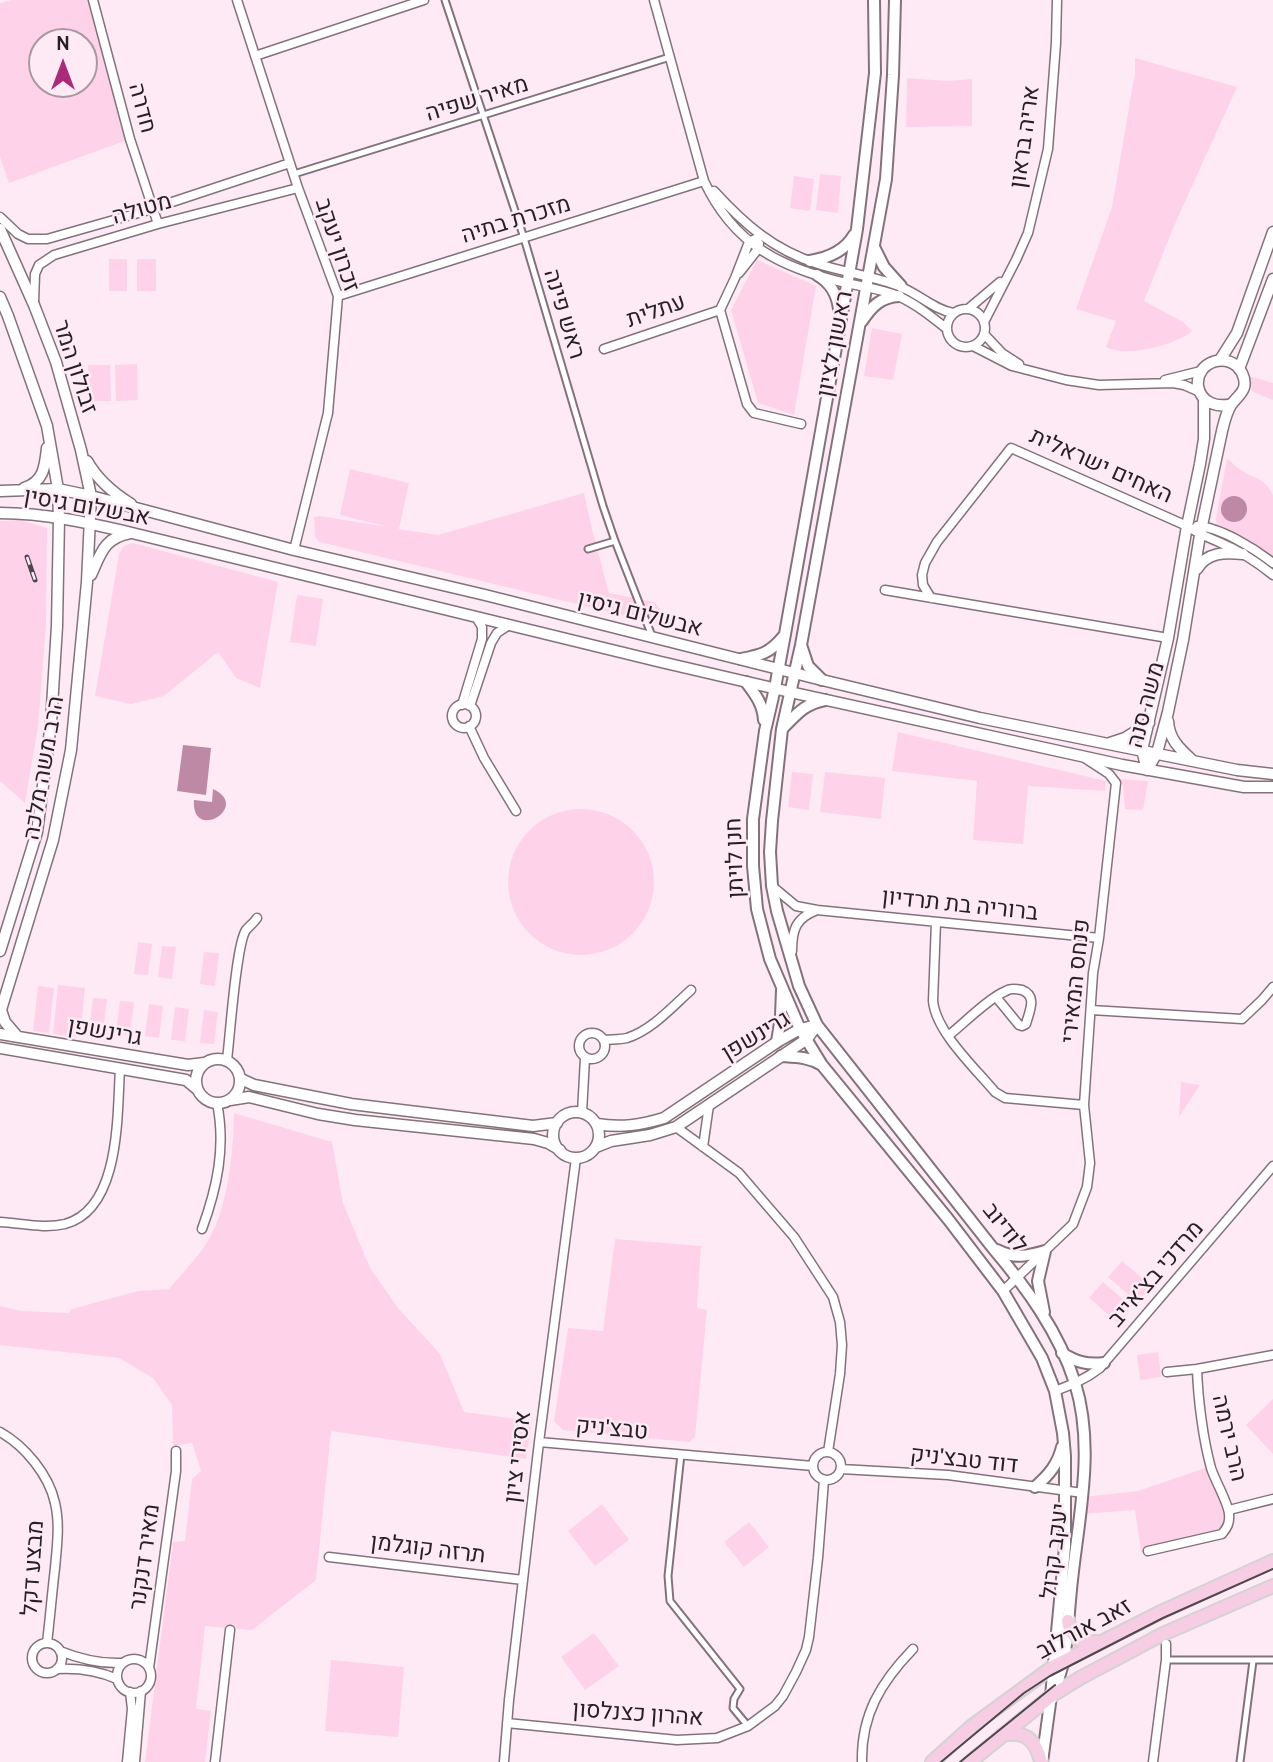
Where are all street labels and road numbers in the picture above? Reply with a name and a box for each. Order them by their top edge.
street label: מאיר שפיה [422,70,532,128]
street label: חדרה [122,80,162,136]
street label: אריה בראון [1004,84,1046,190]
street label: מטולה [109,187,175,231]
street label: מזכרת בתיה [458,190,574,250]
street label: זכרון יעקב [309,195,365,295]
street label: ראש פינה [537,266,591,362]
street label: עתלית [623,288,689,334]
street label: ראשון לציון [811,289,859,399]
street label: זבולון המר [47,317,103,417]
street label: האחים ישראלית [1025,422,1177,510]
street label: אבשלום גיסין [22,482,152,532]
street label: אבשלום גיסין [575,585,705,643]
street label: משה סנה [1121,659,1171,751]
street label: הרב משה מלכה [18,694,70,842]
street label: חנן לויתן [720,817,750,899]
street label: ברוריה בת תרדיון [881,883,1039,927]
street label: פנחס המאירי [1056,918,1096,1044]
street label: גרינשפן [717,1005,795,1067]
street label: גרינשפן [66,1012,144,1052]
street label: לודיוב [977,1197,1033,1259]
street label: מרדכי בצ'אייב [1102,1215,1210,1333]
street label: הרב ירמה [1206,1392,1252,1484]
street label: אסירי ציון [499,1409,537,1505]
street label: טבצ'ניק [575,1412,649,1446]
street label: דוד טבצ'ניק [909,1441,1019,1479]
street label: מאיר דנקנר [124,1502,166,1612]
street label: יעקב קרול [1035,1502,1075,1600]
street label: מבצע דקל [16,1519,50,1617]
street label: תרזה קוגלמן [369,1528,487,1570]
street label: זאב אורלוב [1032,1592,1136,1666]
street label: אהרון כצנלסון [572,1696,704,1732]

